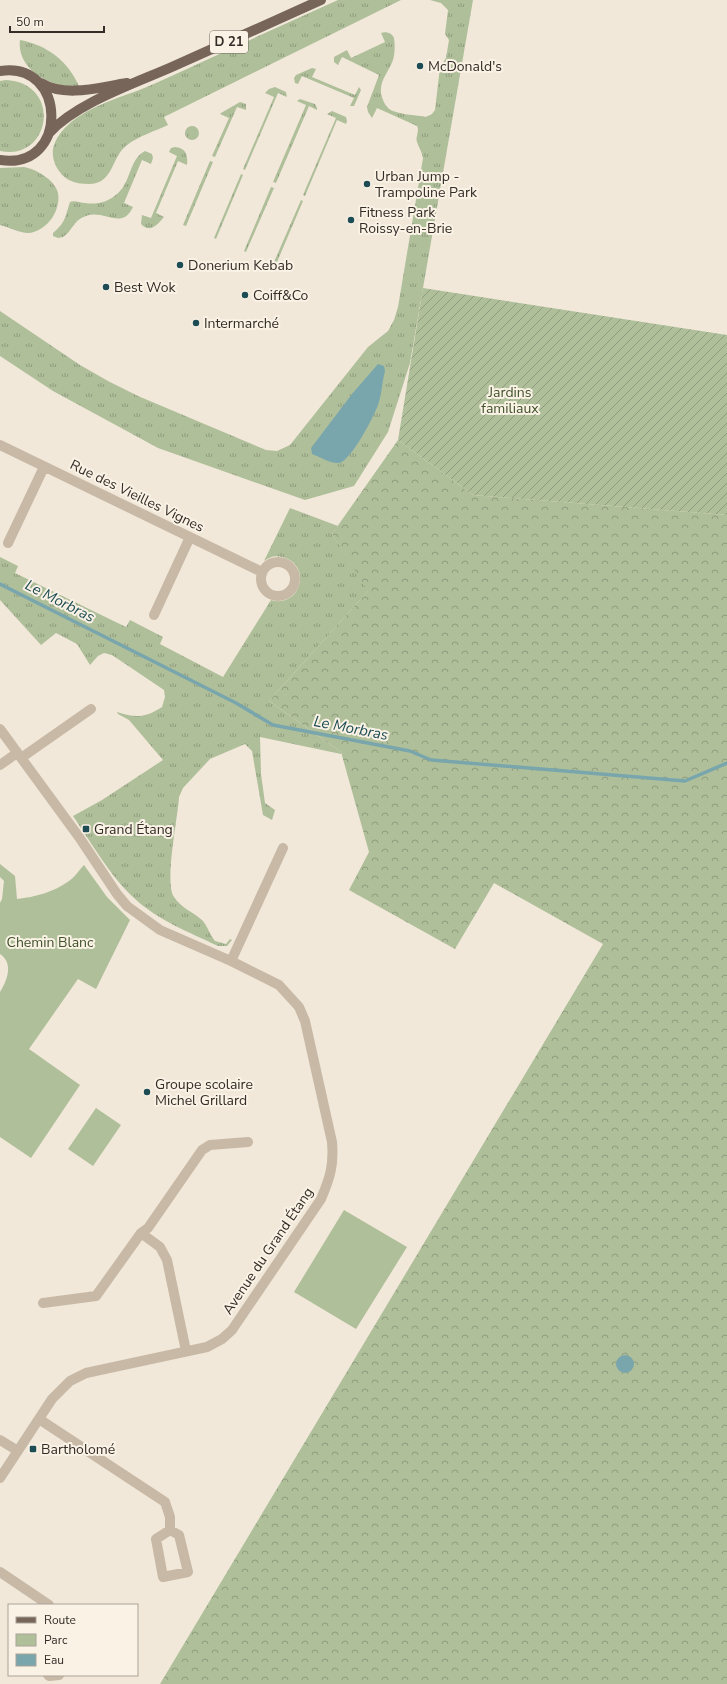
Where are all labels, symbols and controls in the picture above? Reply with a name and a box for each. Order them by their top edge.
scale bar [10,8,104,34]
text: 50 m [16,14,44,30]
road number: D 21 [210,31,248,53]
place label: McDonald's [428,57,502,76]
marker: McDonald's [415,61,425,71]
place label: Urban Jump - Trampoline Park [375,167,478,202]
marker: Urban Jump - Trampoline Park [362,179,372,189]
place label: Fitness Park Roissy-en-Brie [359,203,452,238]
marker: Fitness Park Roissy-en-Brie [346,215,356,225]
place label: Donerium Kebab [188,256,293,275]
marker: Donerium Kebab [175,260,185,270]
place label: Best Wok [114,278,176,297]
marker: Best Wok [101,282,111,292]
place label: Coiff&Co [253,286,309,305]
marker: Coiff&Co [240,290,250,300]
place label: Intermarché [204,314,279,333]
marker: Intermarché [191,318,201,328]
park label: Jardins familiaux [481,383,539,418]
street label: Rue des Vieilles Vignes [67,455,207,537]
water label: Le Morbras [22,575,98,627]
water label: Le Morbras [312,711,390,745]
place label: Grand Étang [94,820,173,839]
marker: Grand Étang [81,824,91,834]
park label: Chemin Blanc [6,933,94,952]
place label: Groupe scolaire Michel Grillard [155,1075,253,1110]
marker: Groupe scolaire Michel Grillard [142,1087,152,1097]
street label: Avenue du Grand Étang [218,1184,318,1318]
place label: Bartholomé [41,1440,115,1459]
marker: Bartholomé [28,1444,38,1454]
legend [8,1604,138,1676]
text: Route [44,1612,76,1628]
text: Parc [44,1632,68,1648]
text: Eau [44,1652,64,1668]

